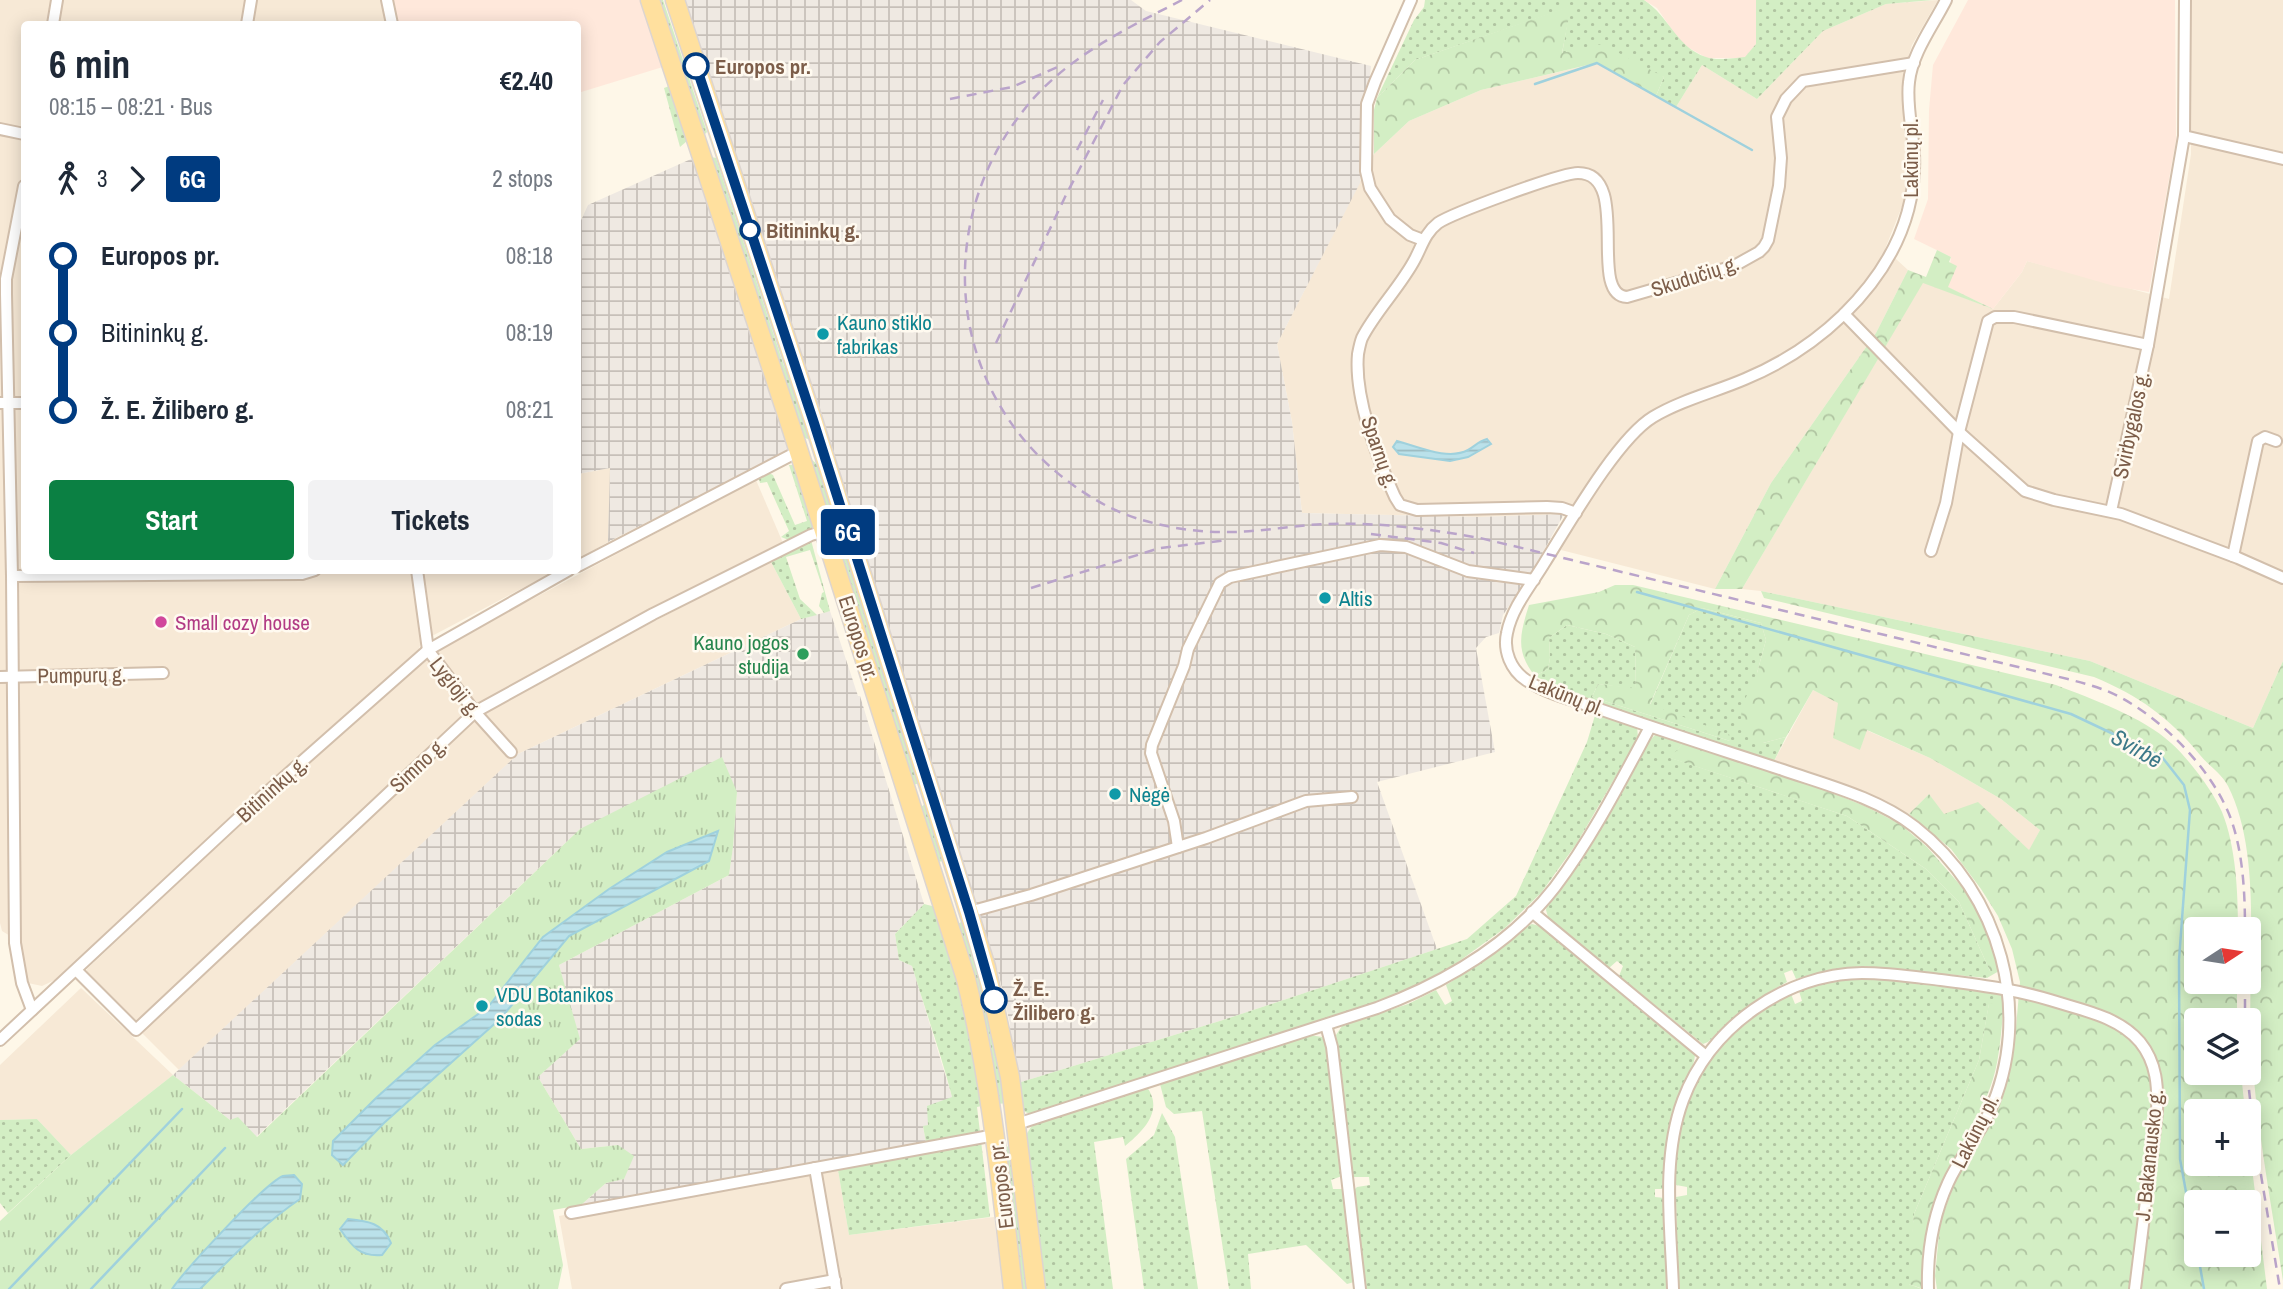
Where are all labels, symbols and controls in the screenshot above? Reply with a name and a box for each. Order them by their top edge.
text: 6 min [49,39,130,90]
place label: Europos pr. [715,52,811,81]
marker: Europos pr. [683,53,709,79]
text: €2.40 [500,63,553,98]
text: 08:15 – 08:21 · Bus [49,91,213,122]
street label: Lakūnų pl. [1896,118,1925,198]
icon: walk [49,160,87,198]
icon: forward [118,160,156,198]
text: 3 [97,163,108,194]
text: 6G [180,163,206,195]
text: 2 stops [492,163,553,194]
place label: Bitininkų g. [766,216,860,245]
marker: Bitininkų g. [740,220,760,240]
text: Europos pr. [101,238,219,273]
text: 08:18 [506,240,553,271]
street label: Skudučių g. [1647,248,1743,304]
place label: Kauno stiklo fabrikas [837,308,932,361]
text: Bitininkų g. [101,315,209,350]
text: 08:19 [506,317,553,348]
marker: Kauno stiklo fabrikas [815,326,831,342]
street label: Svirbygalos g. [2105,369,2157,481]
text: Ž. E. Žilibero g. [101,392,254,427]
text: 08:21 [506,394,553,425]
street label: Sparnų g. [1354,412,1406,492]
button: Start [49,480,294,560]
button: Tickets [308,480,553,560]
line badge: 6G [816,509,880,555]
text: 6G [835,516,861,548]
place label: Altis [1338,584,1373,613]
marker: Altis [1317,590,1333,606]
street label: Europos pr. [832,592,886,684]
place label: Small cozy house [175,608,310,637]
marker: Small cozy house [153,614,169,630]
place label: Kauno jogos studija [693,628,789,681]
marker: Kauno jogos studija [795,646,811,662]
street label: Lygioji g. [423,651,489,723]
street label: Pumpurų g. [37,660,127,690]
street label: Lakūnų pl. [1525,667,1609,723]
water label: Svirbė [2106,721,2168,775]
street label: Simno g. [383,731,453,799]
street label: Bitininkų g. [230,749,314,829]
place label: Nėgė [1129,780,1170,809]
marker: Nėgė [1107,786,1123,802]
north arrow [2184,917,2261,994]
map controls [2184,917,2261,1267]
place label: Ž. E. Žilibero g. [1013,974,1095,1027]
place label: VDU Botanikos sodas [496,980,614,1033]
marker: Ž. E. Žilibero g. [981,987,1007,1013]
marker: VDU Botanikos sodas [474,998,490,1014]
button: layers [2184,1008,2261,1085]
street label: J. Bakanausko g. [2128,1088,2170,1222]
street label: Lakūnų pl. [1944,1089,2006,1173]
button: + [2184,1099,2261,1176]
street label: Europos pr. [981,1140,1021,1230]
button: − [2184,1190,2261,1267]

